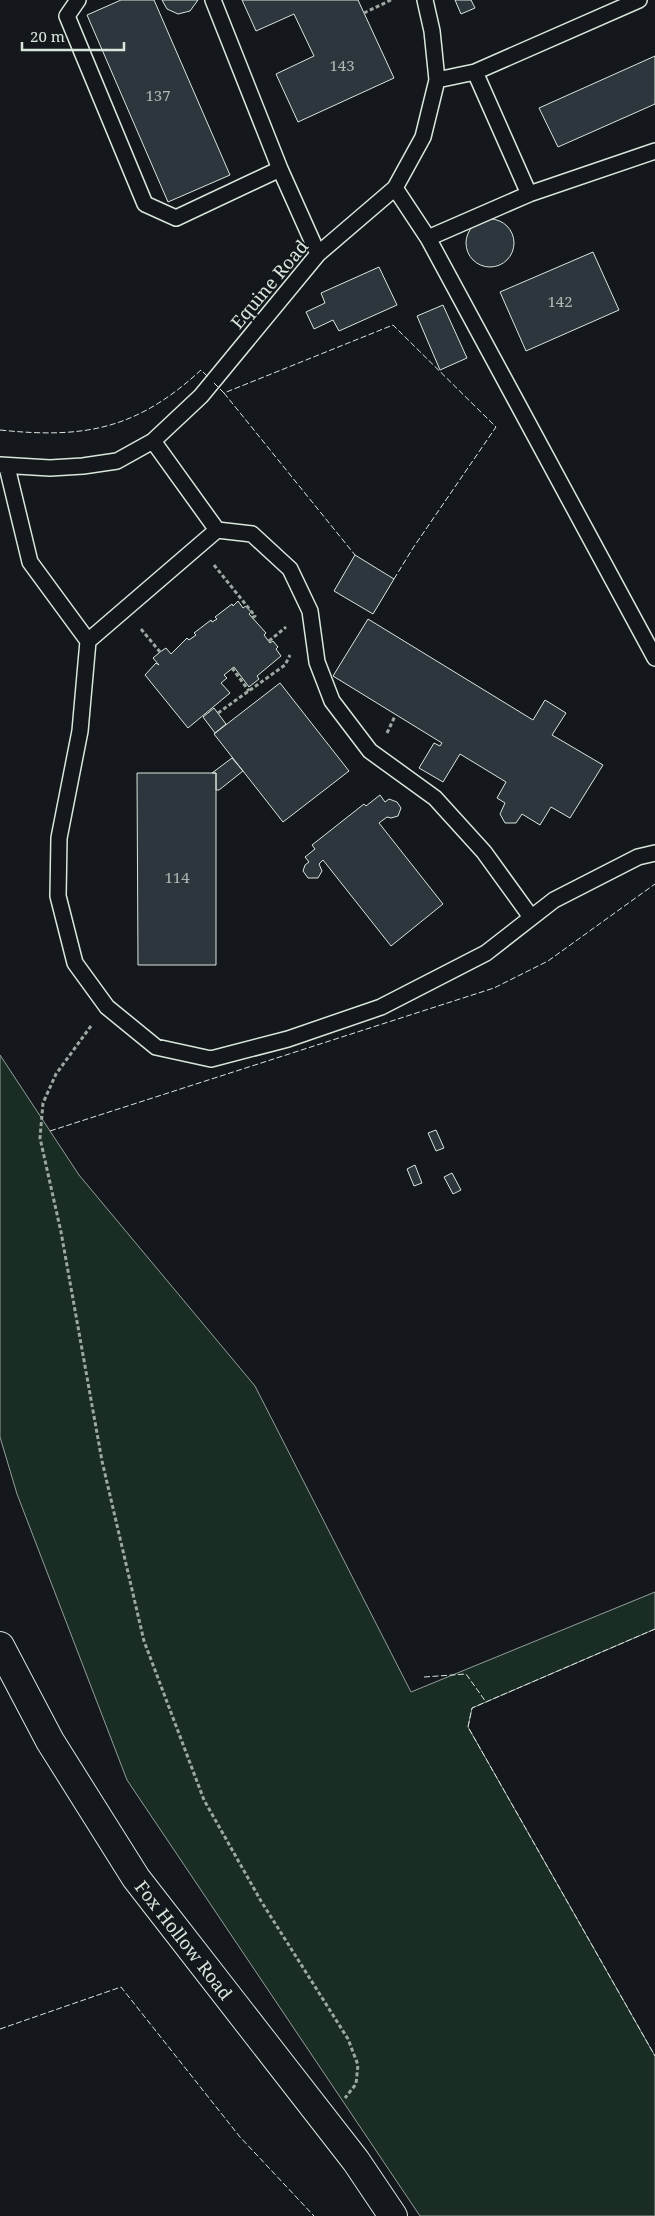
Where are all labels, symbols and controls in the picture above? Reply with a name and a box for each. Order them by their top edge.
scale bar [22,20,125,52]
text: 20 m [30,26,65,46]
house number: 143 [329,55,355,75]
house number: 137 [145,85,171,105]
street label: Equine Road [225,235,313,333]
house number: 142 [547,291,573,311]
house number: 114 [164,867,190,887]
street label: Fox Hollow Road [130,1875,238,2005]

